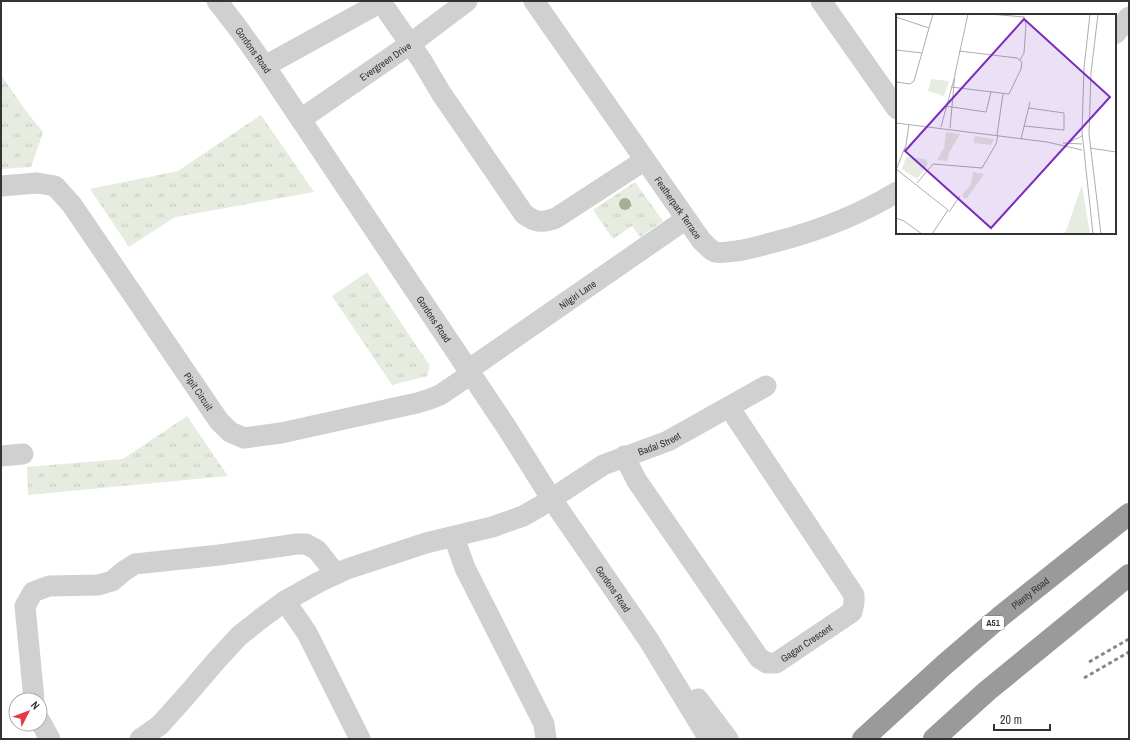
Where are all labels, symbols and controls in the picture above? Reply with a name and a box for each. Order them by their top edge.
inset map [896,14,1116,234]
street label: Gordons Road [233,24,274,75]
street label: Evergreen Drive [357,39,414,83]
street label: Featherpark Terrace [652,174,705,242]
street label: Nilgiri Lane [556,277,599,312]
street label: Gordons Road [414,293,454,345]
street label: Pipit Circuit [181,370,217,413]
street label: Badal Street [636,428,683,458]
street label: Gordons Road [593,563,634,614]
street label: Plenty Road [1008,574,1052,612]
road number: A51 [982,616,1004,630]
street label: Gagan Crescent [778,620,835,665]
north arrow [8,692,48,732]
text: N [28,698,43,712]
scale bar [994,706,1050,732]
text: 20 m [1000,712,1022,728]

